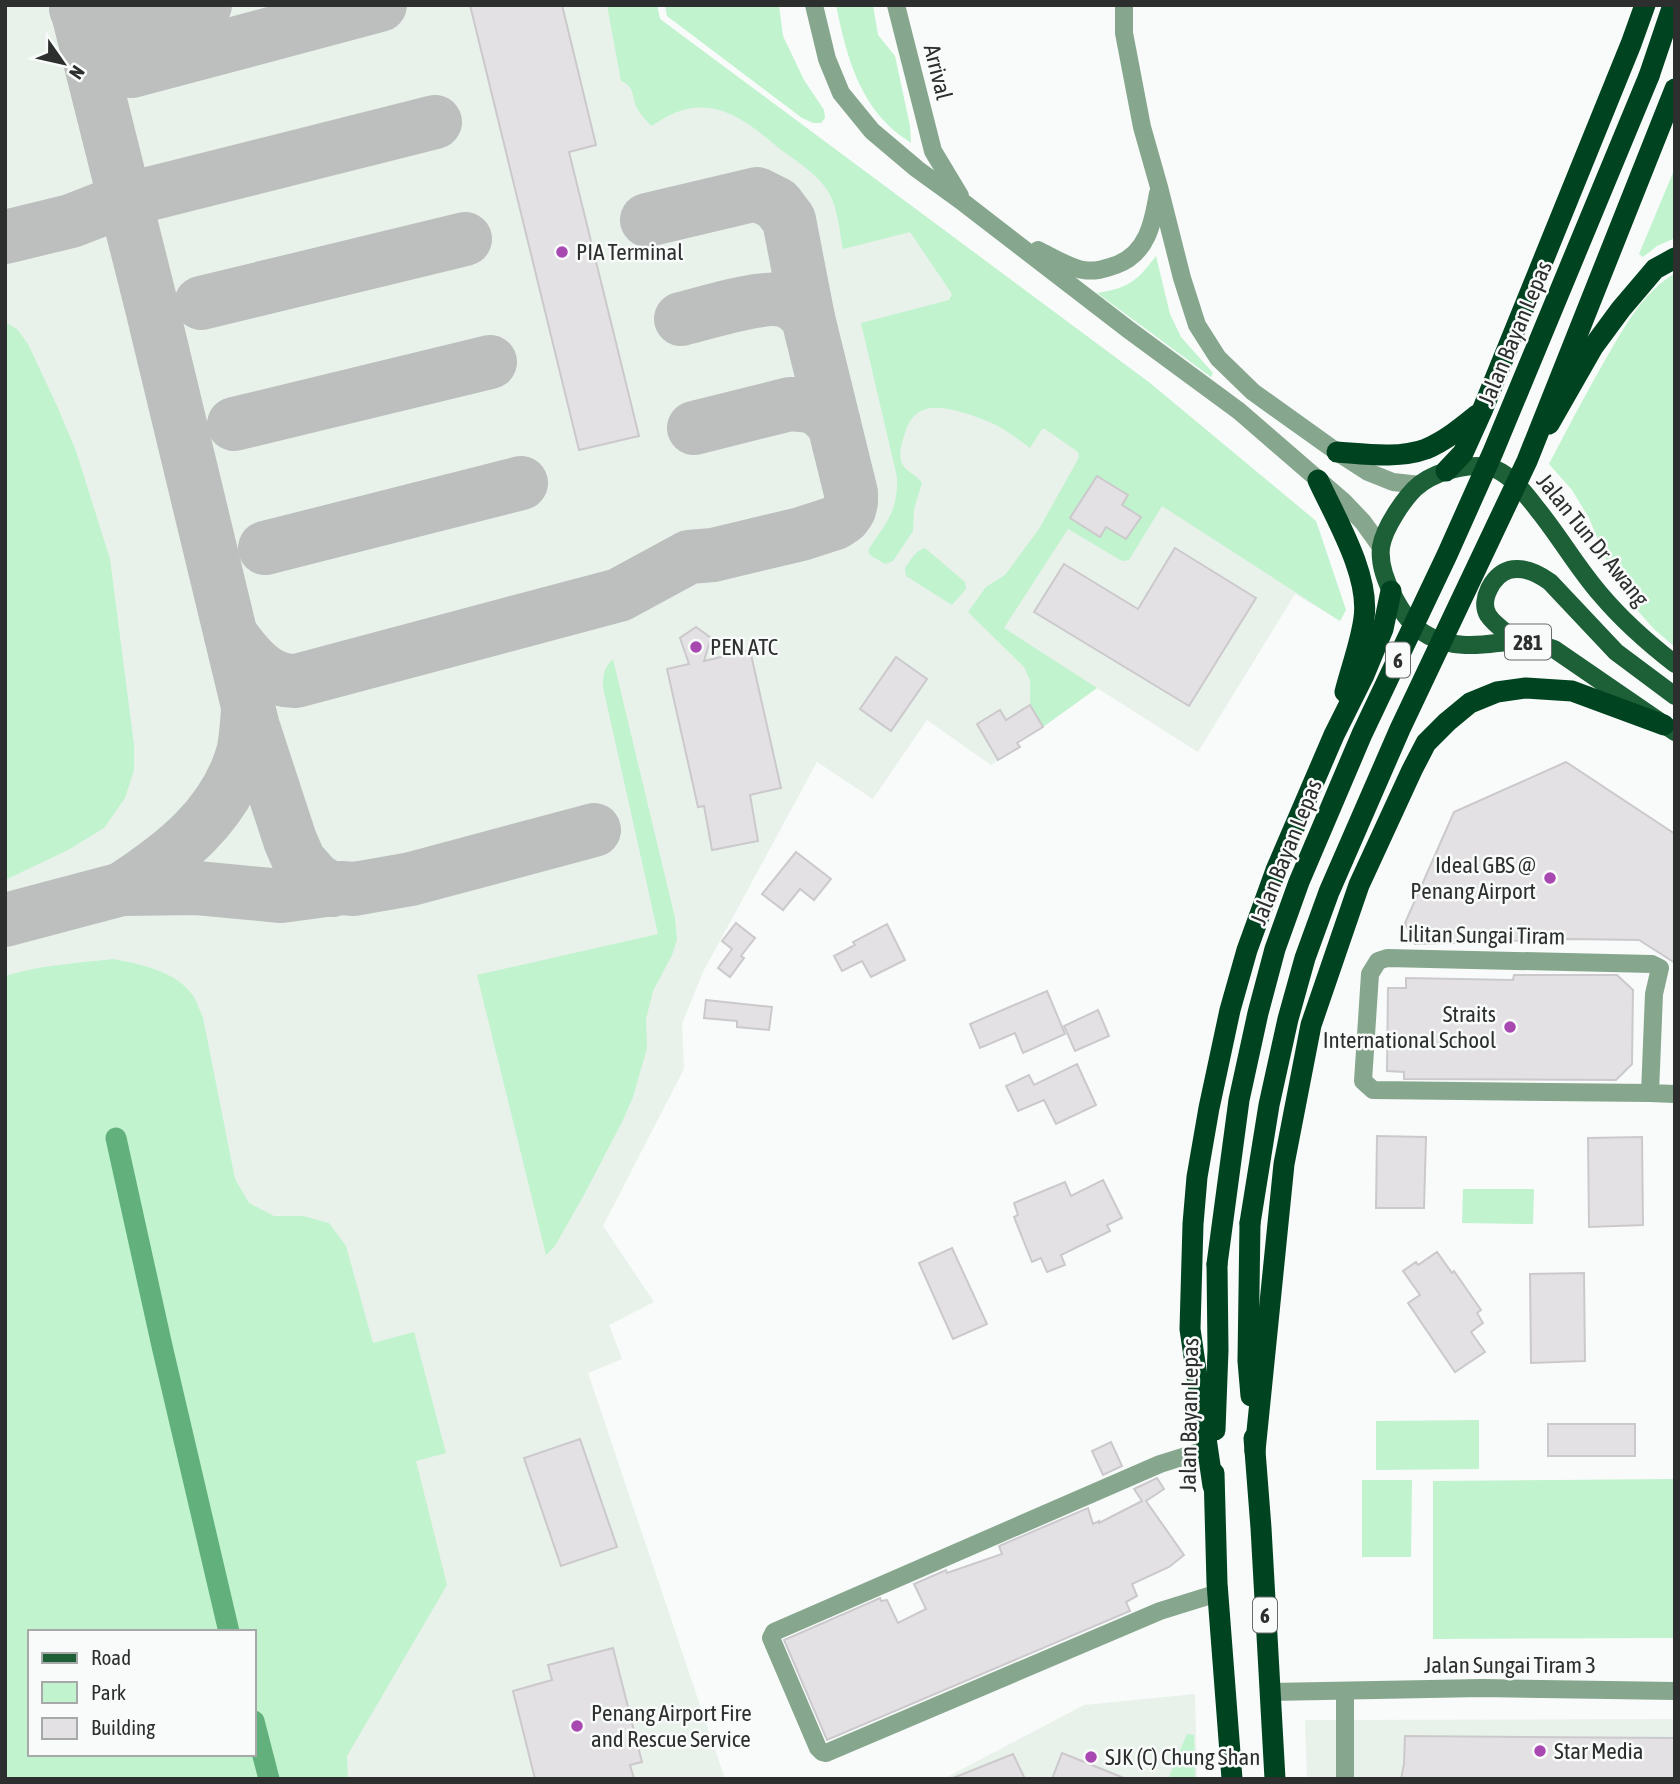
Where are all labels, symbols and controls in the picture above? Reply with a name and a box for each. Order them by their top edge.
north arrow [28,28,98,98]
street label: Arrival [919,42,957,102]
text: N [65,62,89,83]
place label: PIA Terminal [576,239,683,265]
marker: PIA Terminal [554,244,570,260]
street label: Jalan Bayan Lepas [1473,257,1557,409]
street label: Jalan Tun Dr Awang [1532,469,1654,612]
road number: 281 [1505,624,1551,660]
place label: PEN ATC [710,634,778,660]
marker: PEN ATC [688,639,704,655]
road number: 6 [1386,642,1410,678]
street label: Jalan Bayan Lepas [1245,776,1327,928]
place label: Ideal GBS @ Penang Airport [1410,852,1536,904]
marker: Ideal GBS @ Penang Airport [1542,870,1558,886]
street label: Lilitan Sungai Tiram [1399,921,1565,949]
place label: Straits International School [1323,1001,1496,1053]
marker: Straits International School [1502,1019,1518,1035]
street label: Jalan Bayan Lepas [1175,1338,1203,1492]
road number: 6 [1253,1598,1277,1632]
legend [28,1630,256,1756]
text: Road [91,1645,131,1669]
street label: Jalan Sungai Tiram 3 [1424,1652,1596,1678]
text: Park [91,1680,126,1704]
place label: Penang Airport Fire and Rescue Service [591,1700,752,1752]
text: Building [91,1715,155,1739]
marker: Penang Airport Fire and Rescue Service [569,1718,585,1734]
place label: Star Media [1554,1738,1644,1764]
marker: Star Media [1532,1743,1548,1759]
place label: SJK (C) Chung Shan [1105,1744,1260,1770]
marker: SJK (C) Chung Shan [1083,1749,1099,1765]

